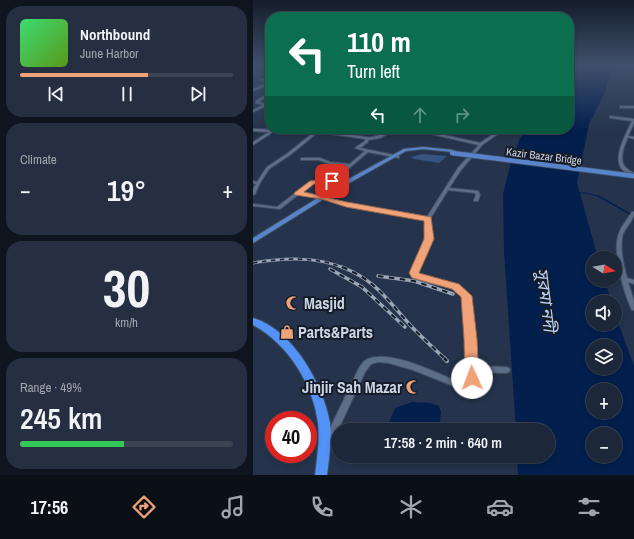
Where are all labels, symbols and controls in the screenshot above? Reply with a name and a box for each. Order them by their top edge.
text: 110 m [347,23,411,61]
text: Northbound [80,24,150,45]
icon: left [281,28,333,80]
text: June Harbor [80,45,139,62]
text: Turn left [347,59,400,84]
icon: previous [45,83,67,105]
icon: pause [116,83,138,105]
icon: next [187,83,209,105]
icon: left [367,104,389,126]
icon: ahead [409,104,431,126]
icon: right [451,104,473,126]
street label: Kazir Bazar Bridge [505,144,583,168]
text: Climate [20,151,57,168]
pin [315,164,349,198]
text: 19° [107,170,146,210]
icon: arrive [321,170,343,192]
text: − [20,175,31,205]
text: + [222,175,233,205]
north arrow [586,251,622,287]
map controls [586,251,622,463]
text: 30 [103,253,150,323]
water label: সুরমা নদী [531,267,562,336]
place label: Masjid [304,292,345,314]
mosque icon: Masjid [285,295,301,311]
button: sound [586,295,622,331]
text: km/h [115,314,138,331]
place label: Parts&Parts [298,321,373,343]
shop icon: Parts&Parts [279,324,295,340]
button: layers [586,339,622,375]
position arrow [451,357,493,399]
place label: Jinjir Sah Mazar [302,376,403,398]
text: Range · 49% [20,379,82,396]
mosque icon: Jinjir Sah Mazar [405,379,421,395]
button: + [586,383,622,419]
text: 245 km [20,398,102,438]
speed limit sign: 40 [265,411,317,463]
button: − [586,427,622,463]
text: 17:58 · 2 min · 640 m [384,432,502,453]
icon: directions [130,493,158,521]
icon: music [219,493,247,521]
icon: phone [308,493,336,521]
icon: climate [397,493,425,521]
icon: car [486,493,514,521]
icon: filters [575,493,603,521]
text: 17:56 [31,495,68,520]

